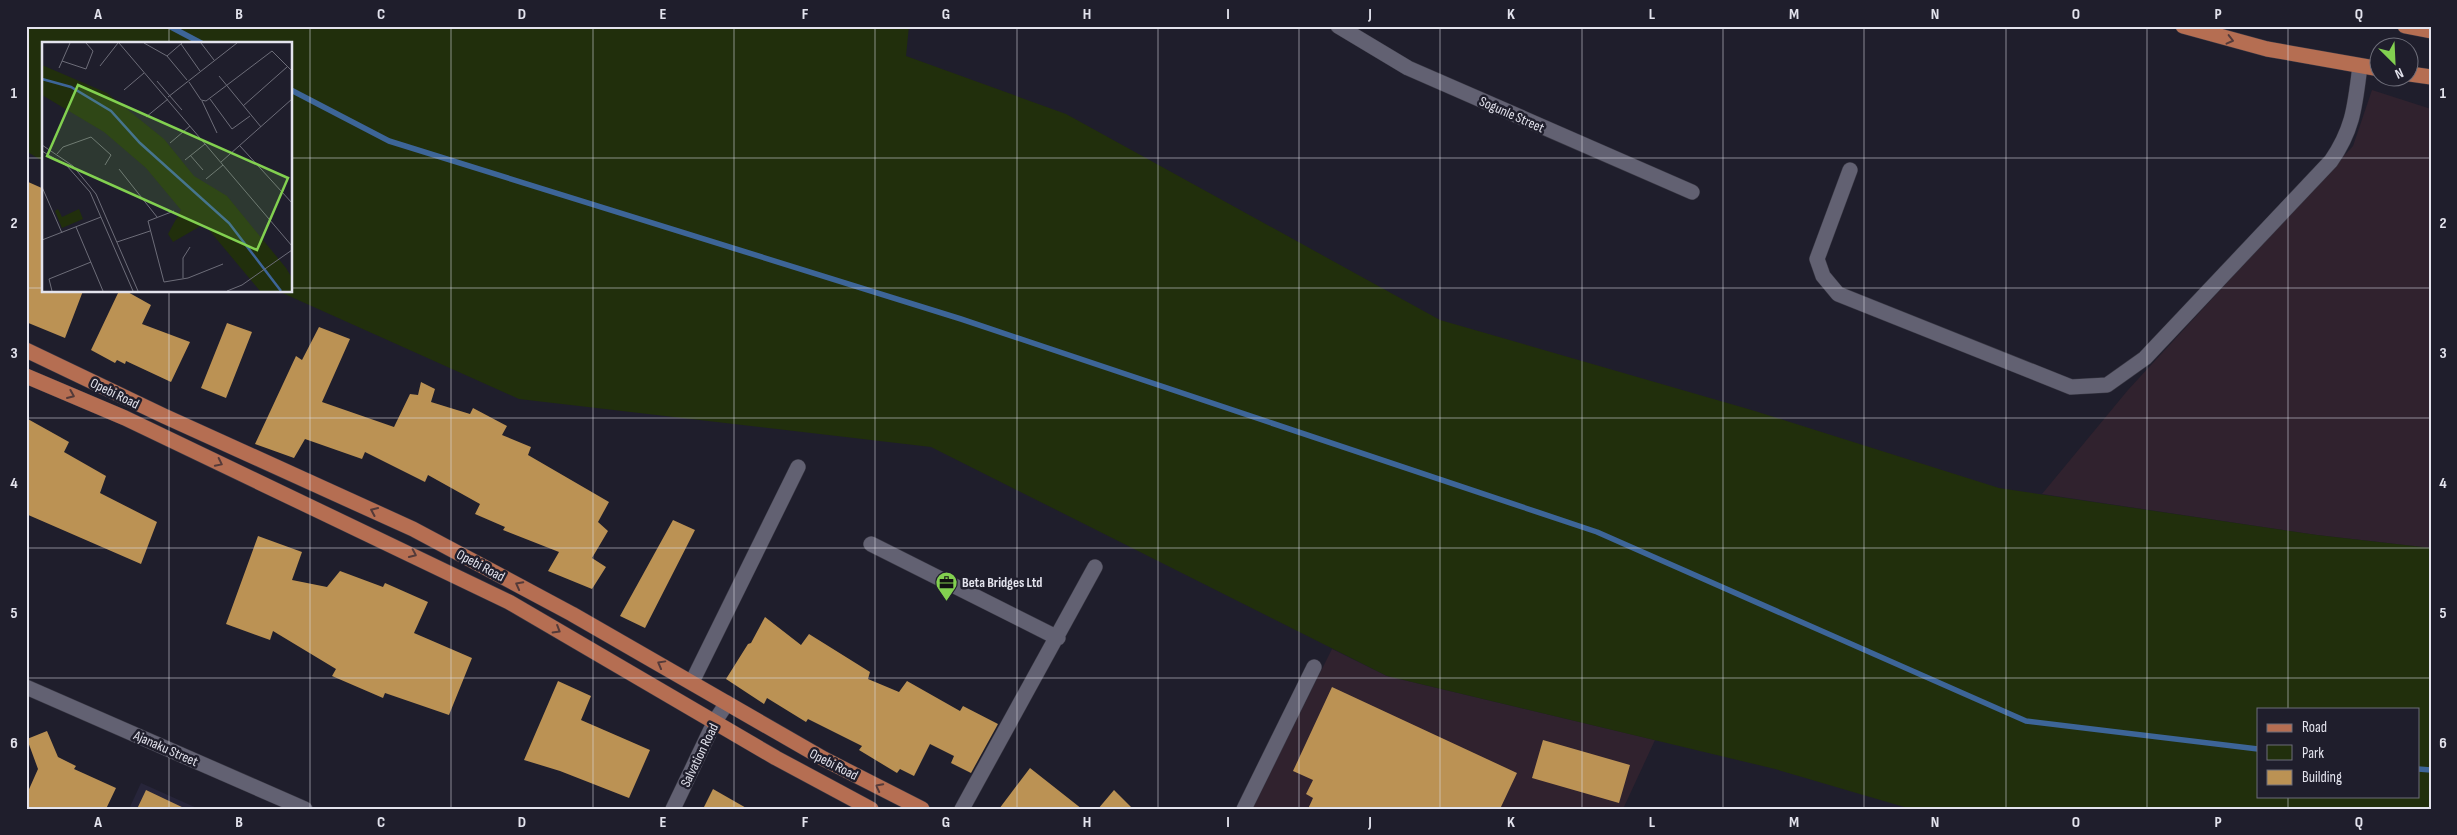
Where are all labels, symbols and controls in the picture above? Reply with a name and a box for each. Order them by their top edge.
text: A [93,5,102,24]
text: B [235,5,243,24]
text: C [377,5,385,24]
text: D [518,5,526,24]
text: E [660,5,667,24]
text: F [802,5,809,24]
text: G [942,5,950,24]
text: H [1083,5,1091,24]
text: I [1226,5,1230,24]
text: J [1367,5,1372,24]
text: K [1507,5,1515,24]
text: L [1649,5,1656,24]
text: M [1789,5,1799,24]
text: N [1931,5,1939,24]
text: O [2072,5,2080,24]
text: P [2214,5,2222,24]
text: Q [2355,5,2363,24]
one-way arrow [2226,34,2234,44]
north arrow [2370,38,2420,88]
inset map [42,42,292,292]
text: N [2392,64,2406,83]
text: 1 [11,84,18,103]
text: 1 [2440,84,2447,103]
street label: Sogunle Street [1477,93,1547,136]
text: 2 [10,214,18,233]
text: 2 [2439,214,2447,233]
text: 3 [10,344,18,363]
text: 3 [2439,344,2447,363]
street label: Opebi Road [88,374,142,413]
one-way arrow [66,388,75,399]
one-way arrow [214,456,223,467]
text: 4 [10,474,18,493]
text: 4 [2439,474,2447,493]
one-way arrow [370,507,379,518]
street label: Opebi Road [454,546,508,585]
one-way arrow [408,548,417,559]
office icon: Beta Bridges Ltd [934,570,958,601]
place label: Beta Bridges Ltd [962,574,1042,591]
one-way arrow [515,582,524,592]
text: 5 [10,604,18,623]
text: 5 [2439,604,2447,623]
one-way arrow [551,623,560,633]
one-way arrow [657,661,666,671]
legend [2257,708,2420,798]
text: Road [2302,718,2327,737]
street label: Salvation Road [677,720,722,790]
street label: Ajanaku Street [130,726,201,770]
text: 6 [10,734,18,753]
text: 6 [2439,734,2447,753]
text: Park [2302,744,2324,763]
street label: Opebi Road [807,745,861,784]
text: Building [2302,768,2342,787]
one-way arrow [875,783,884,793]
text: A [93,813,102,832]
text: B [235,813,243,832]
text: C [377,813,385,832]
text: D [518,813,526,832]
text: E [660,813,667,832]
text: F [802,813,809,832]
text: G [942,813,950,832]
text: H [1083,813,1091,832]
text: I [1226,813,1230,832]
text: J [1367,813,1372,832]
text: K [1507,813,1515,832]
text: L [1649,813,1656,832]
text: M [1789,813,1799,832]
text: N [1931,813,1939,832]
text: O [2072,813,2080,832]
text: P [2214,813,2222,832]
text: Q [2355,813,2363,832]

